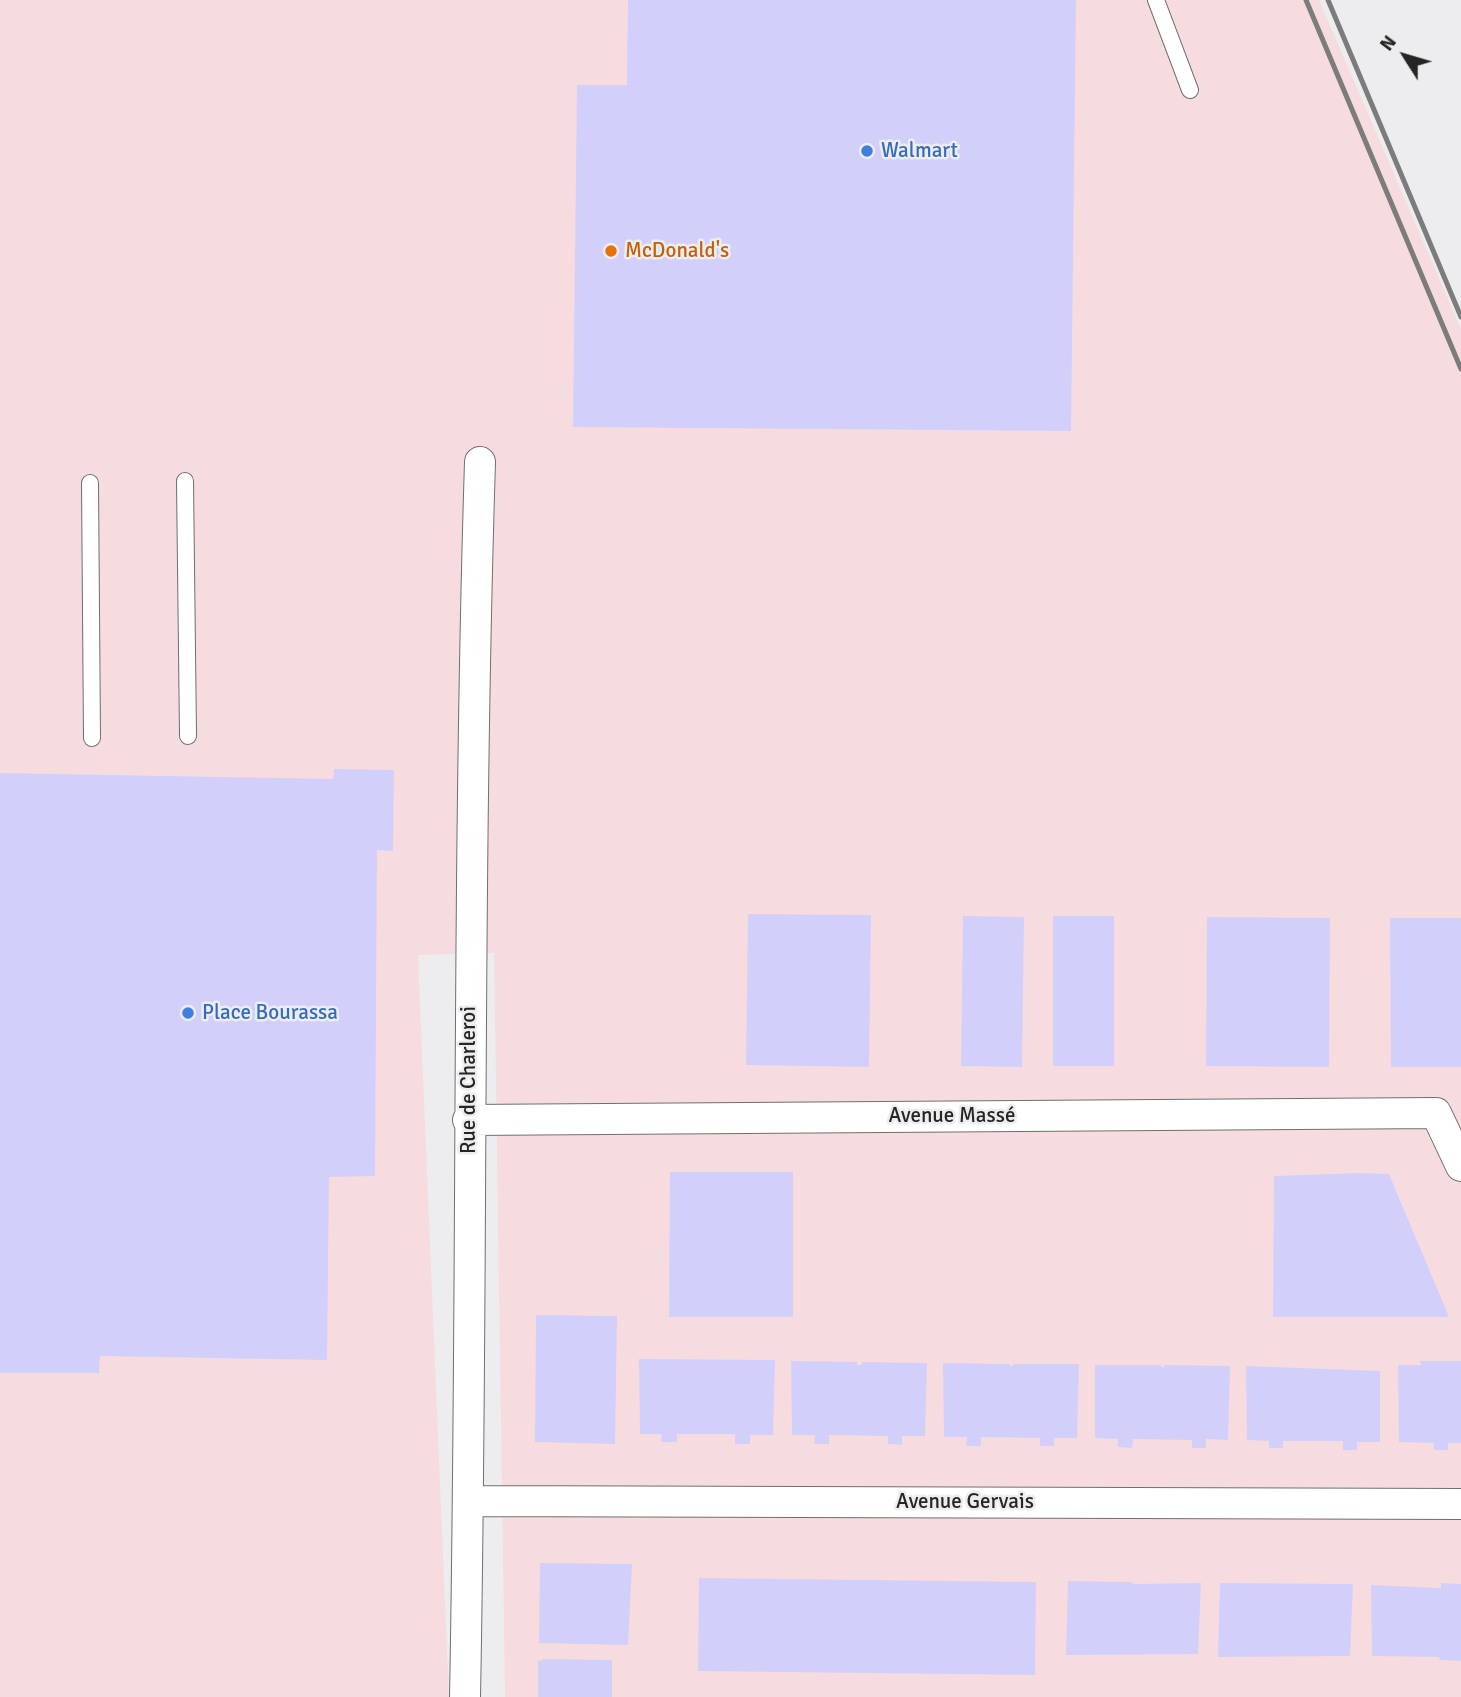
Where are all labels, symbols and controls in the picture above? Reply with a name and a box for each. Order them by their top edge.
north arrow [1370,21,1440,91]
text: N [1375,31,1402,56]
place label: Walmart [881,138,958,164]
marker: Walmart [859,143,875,159]
place label: McDonald's [625,238,729,264]
marker: McDonald's [603,243,619,259]
place label: Place Bourassa [202,1000,338,1026]
marker: Place Bourassa [180,1005,196,1021]
street label: Rue de Charleroi [456,1006,482,1154]
street label: Avenue Massé [889,1103,1015,1129]
street label: Avenue Gervais [896,1489,1034,1515]

